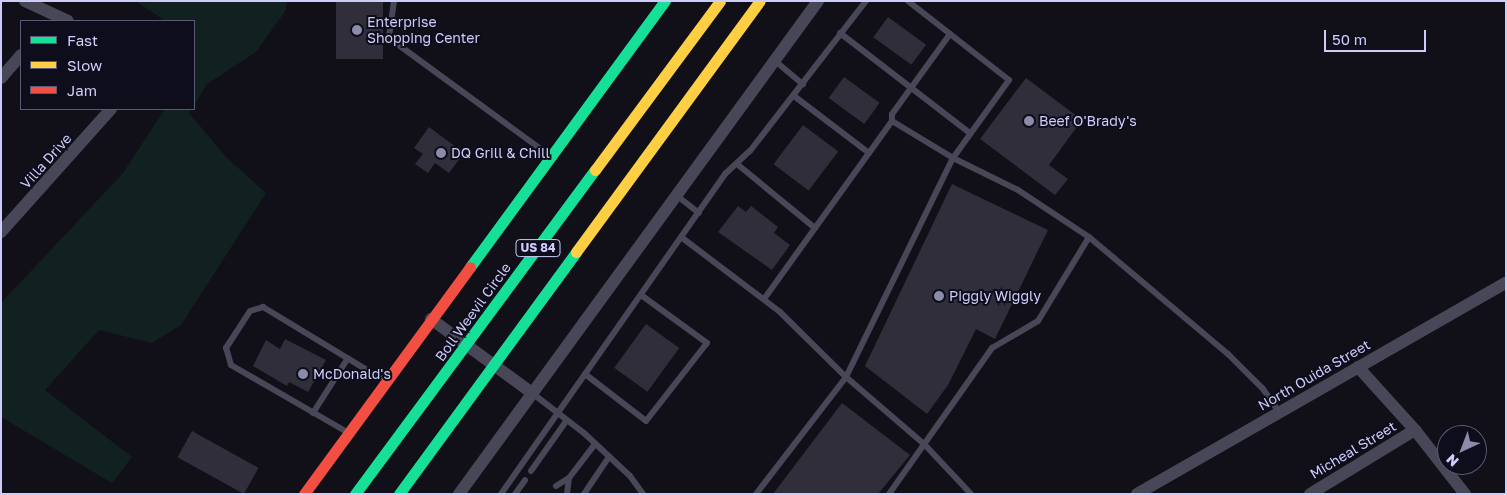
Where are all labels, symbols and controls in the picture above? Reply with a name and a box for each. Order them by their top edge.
place label: Enterprise Shopping Center [367,14,480,46]
legend [20,20,195,110]
scale bar [1327,20,1430,52]
marker: Enterprise Shopping Center [351,24,363,36]
text: 50 m [1332,30,1367,48]
text: Fast [67,31,98,49]
text: Slow [67,56,102,74]
text: Jam [67,81,97,99]
place label: Beef O'Brady's [1039,113,1137,129]
marker: Beef O'Brady's [1023,115,1035,127]
street label: Villa Drive [17,130,75,192]
place label: DQ Grill & Chill [451,145,550,161]
marker: DQ Grill & Chill [435,147,447,159]
road number: US 84 [516,238,560,258]
street label: Boll Weevil Circle [432,260,514,364]
place label: Piggly Wiggly [949,288,1041,304]
marker: Piggly Wiggly [933,290,945,302]
street label: North Ouida Street [1255,336,1373,414]
place label: McDonald's [313,366,391,382]
marker: McDonald's [297,368,309,380]
street label: Micheal Street [1307,418,1399,482]
north arrow [1437,425,1487,475]
text: N [1442,451,1462,470]

